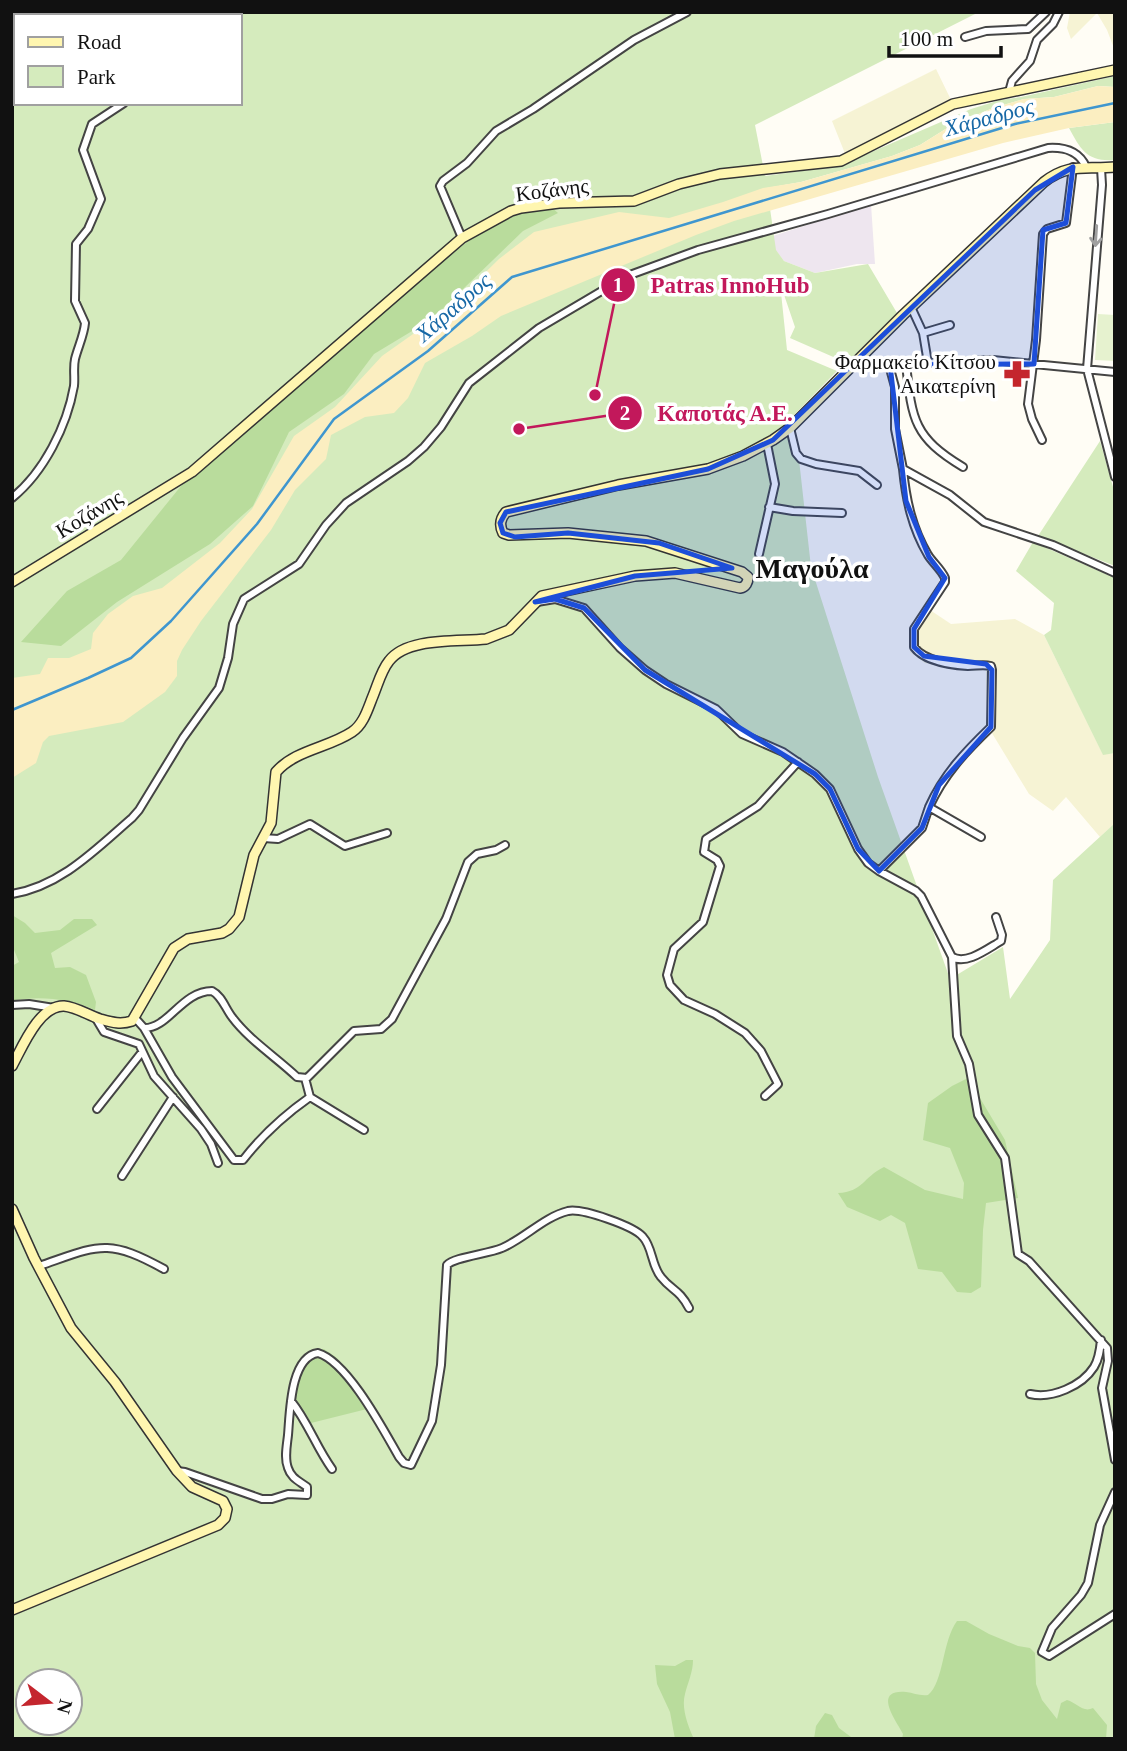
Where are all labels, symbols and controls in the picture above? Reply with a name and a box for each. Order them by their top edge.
legend [14,14,242,105]
scale bar [889,14,1001,58]
text: 100 m [900,27,953,51]
text: Road [77,30,122,54]
text: Park [77,65,116,89]
water label: Χάραδρος [941,93,1037,142]
street label: Κοζάνης [514,174,591,206]
one-way arrow [1090,224,1103,247]
callout: Patras InnoHub [601,263,823,307]
water label: Χάραδρος [410,267,497,348]
text: 1 [613,273,623,297]
text: Patras InnoHub [650,273,810,298]
place label: Φαρμακείο Κίτσου Αικατερίνη [835,350,996,398]
pharmacy icon: Φαρμακείο Κίτσου Αικατερίνη [1002,359,1032,389]
callout: Καποτάς Α.Ε. [607,391,807,435]
text: 2 [620,401,630,425]
text: Καποτάς Α.Ε. [657,401,793,426]
street label: Κοζάνης [51,484,127,543]
district label: Μαγούλα [755,553,869,584]
north arrow [14,1667,84,1737]
text: N [53,1697,77,1716]

